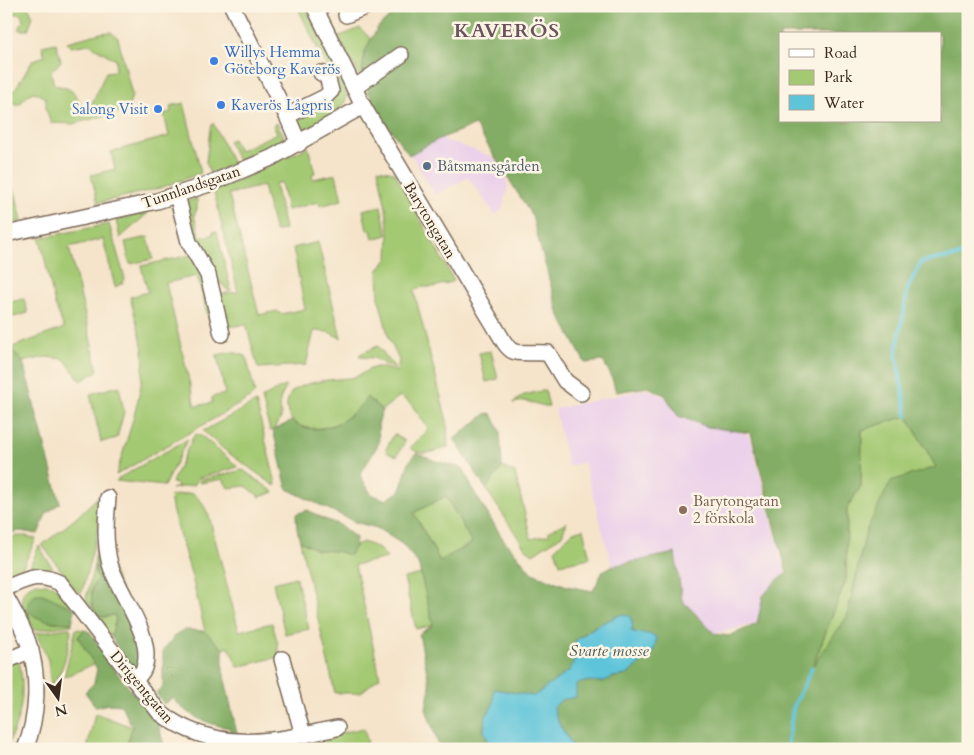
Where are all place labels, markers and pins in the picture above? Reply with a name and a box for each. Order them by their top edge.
place label: Willys Hemma Göteborg Kaverös [223,42,340,79]
marker: Willys Hemma Göteborg Kaverös [208,55,220,67]
place label: Kaverös Lågpris [231,95,332,115]
place label: Salong Visit [72,99,148,119]
marker: Kaverös Lågpris [215,99,227,111]
marker: Salong Visit [152,103,164,115]
place label: Båtsmansgården [437,156,540,176]
marker: Båtsmansgården [421,160,433,172]
place label: Barytongatan 2 förskola [693,491,780,528]
marker: Barytongatan 2 förskola [677,504,689,516]

